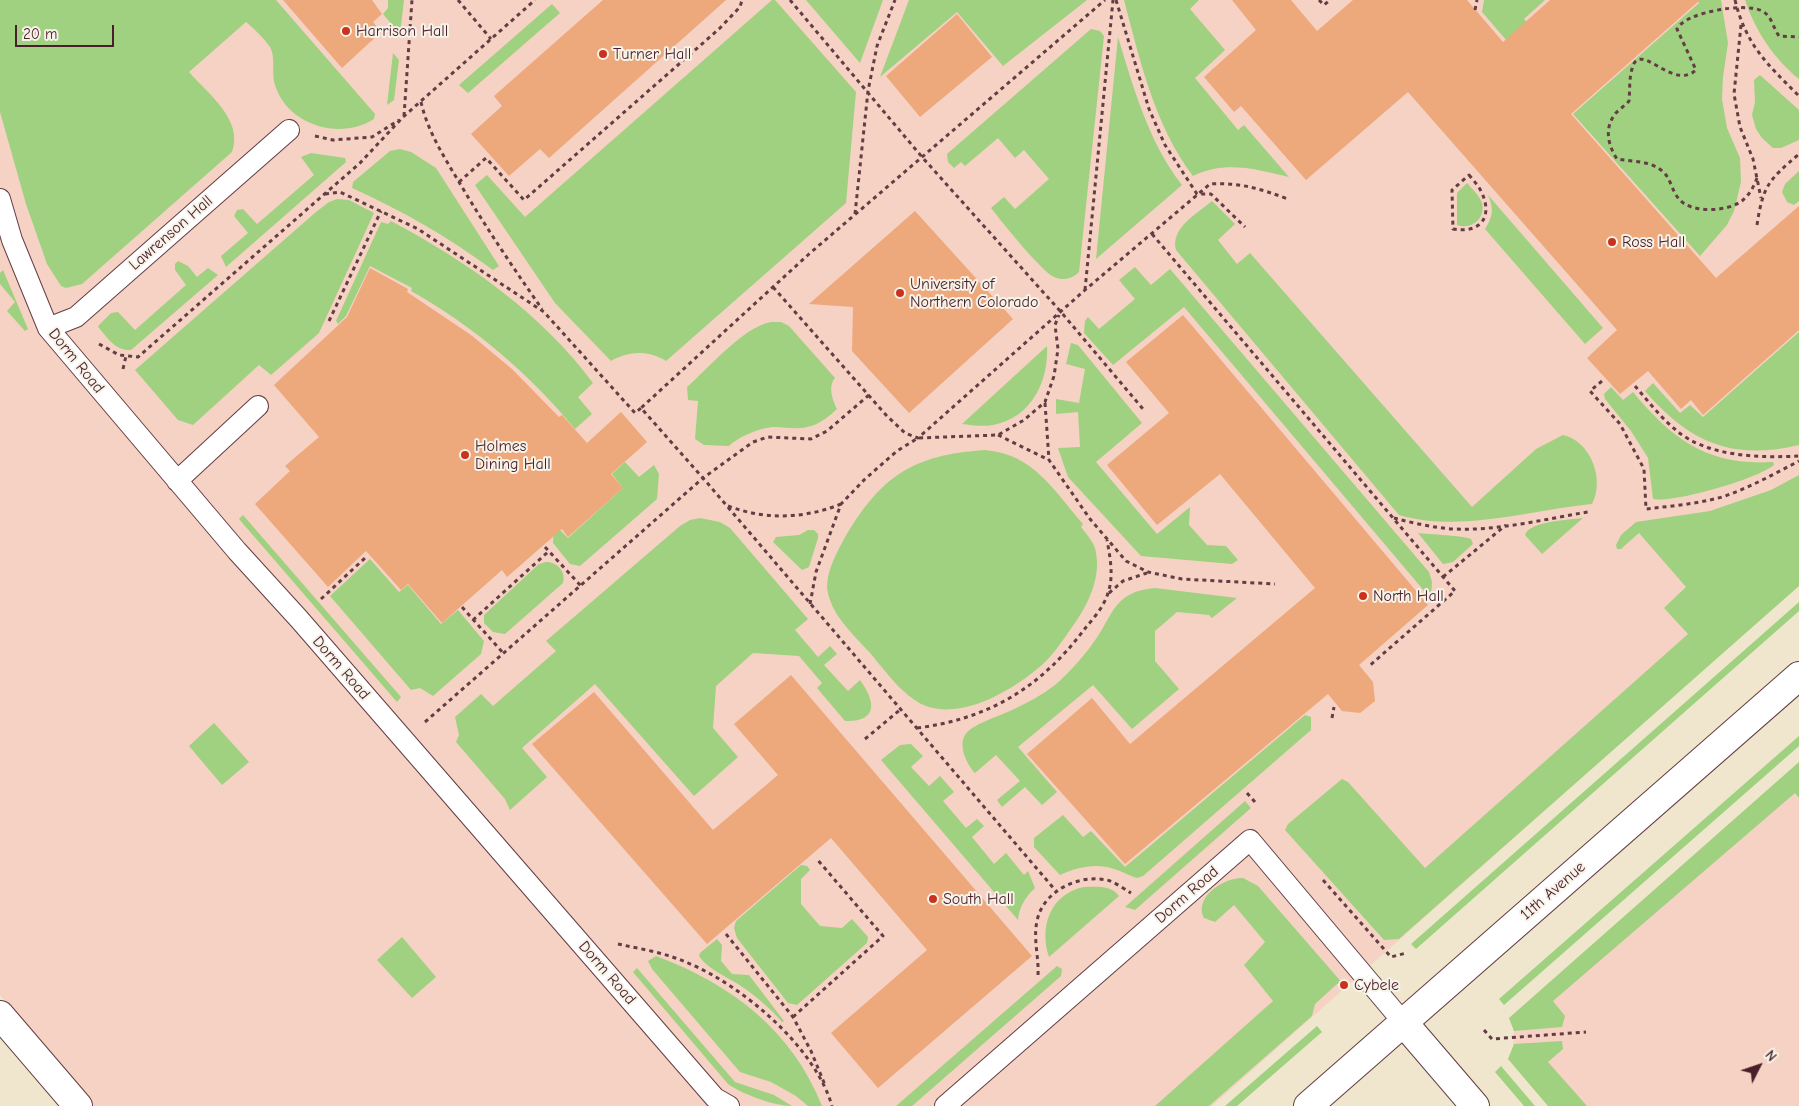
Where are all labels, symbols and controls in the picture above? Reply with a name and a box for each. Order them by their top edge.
scale bar [18,15,116,47]
place label: Harrison Hall [356,21,448,41]
text: 20 m [23,25,57,43]
marker: Harrison Hall [340,25,352,37]
place label: Turner Hall [613,44,691,64]
marker: Turner Hall [597,48,609,60]
street label: Lawrenson Hall [125,191,217,275]
place label: Ross Hall [1622,232,1685,252]
marker: Ross Hall [1606,236,1618,248]
place label: University of Northern Colorado [910,274,1039,312]
marker: University of Northern Colorado [894,287,906,299]
street label: Dorm Road [44,325,108,397]
place label: Holmes Dining Hall [475,436,551,474]
marker: Holmes Dining Hall [459,449,471,461]
place label: North Hall [1373,586,1444,606]
marker: North Hall [1357,590,1369,602]
street label: Dorm Road [308,632,374,704]
street label: 11th Avenue [1517,858,1589,924]
street label: Dorm Road [1151,862,1223,928]
place label: South Hall [943,889,1014,909]
marker: South Hall [927,893,939,905]
street label: Dorm Road [574,937,640,1009]
place label: Cybele [1354,975,1399,995]
marker: Cybele [1338,979,1350,991]
north arrow [1734,1041,1784,1091]
text: N [1761,1047,1780,1065]

